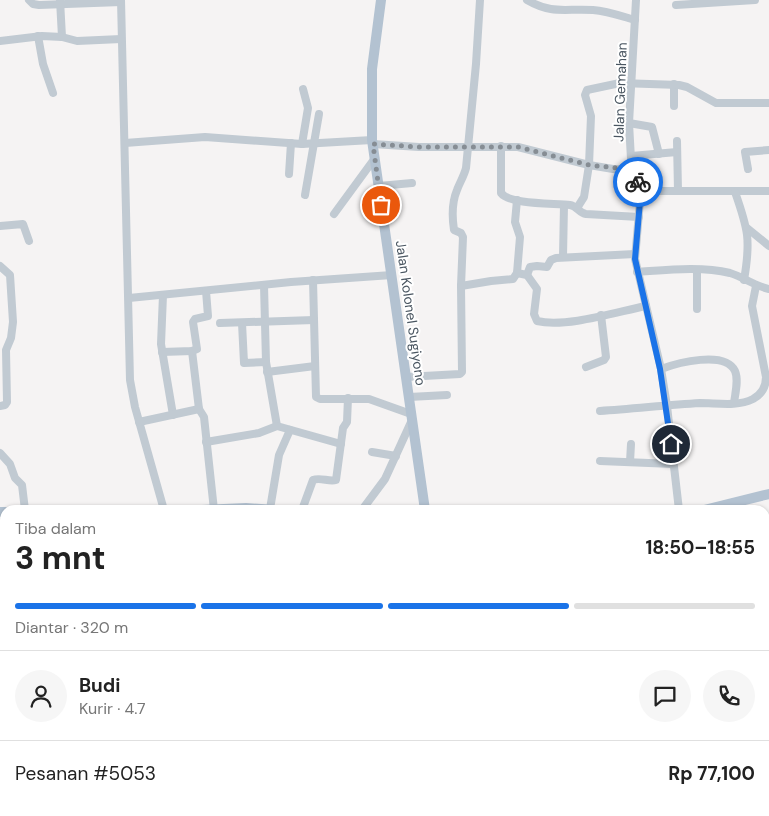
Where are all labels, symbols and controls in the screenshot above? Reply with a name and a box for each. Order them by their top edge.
street label: Jalan Gemahan [609,42,631,142]
courier [613,157,663,207]
icon: bike [624,168,652,196]
pin [360,184,402,226]
icon: bag [367,191,395,219]
street label: Jalan Kolonel Sugiyono [392,239,430,387]
pin [650,423,692,465]
icon: home [657,430,685,458]
text: Tiba dalam [15,518,96,539]
text: 18:50–18:55 [645,535,755,560]
text: 3 mnt [15,537,106,579]
text: Diantar · 320 m [15,617,128,638]
button: person [15,670,67,722]
button: chat [639,670,691,722]
button: phone [703,670,755,722]
text: Budi [79,673,120,698]
text: Kurir · 4.7 [79,698,146,719]
text: Pesanan #5053 [15,761,156,786]
text: Rp 77,100 [668,761,755,786]

